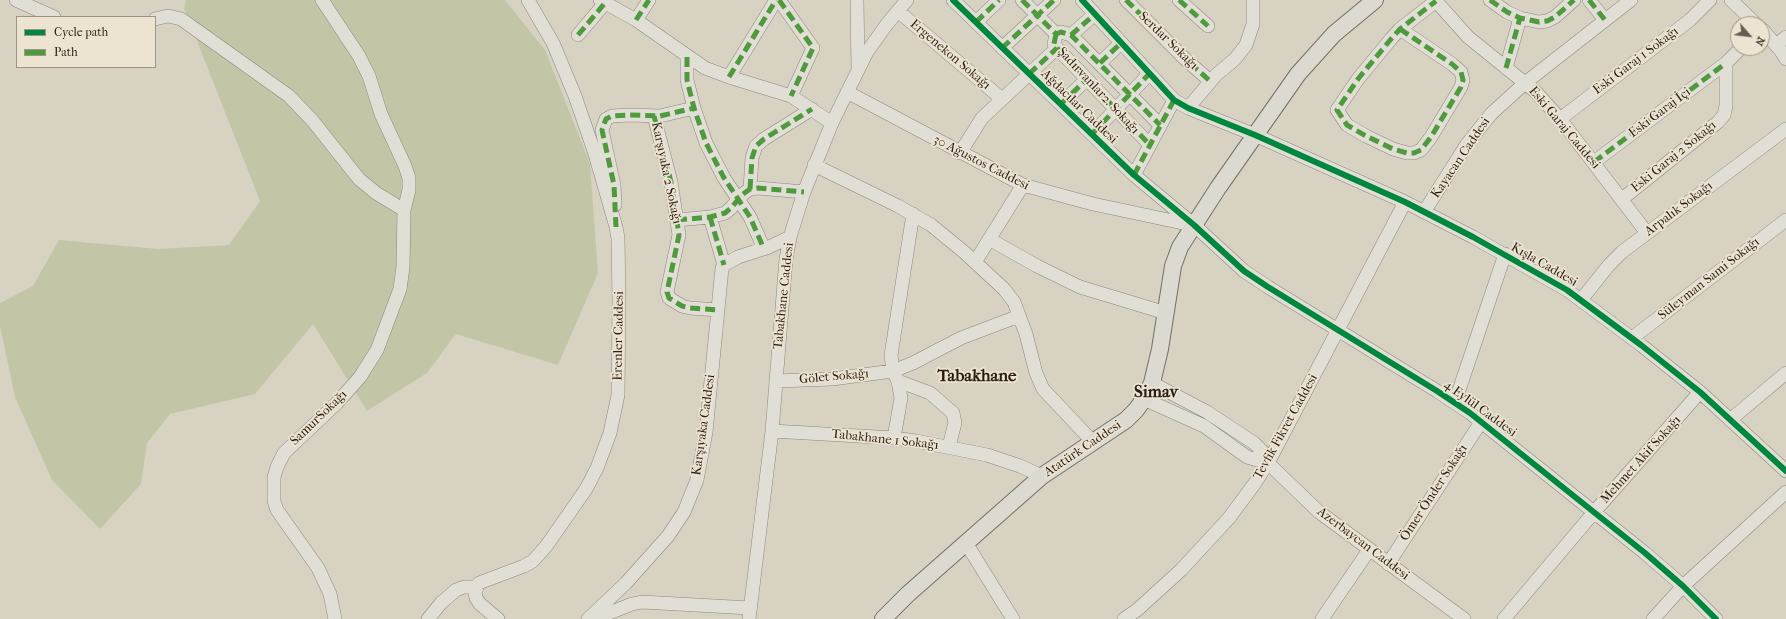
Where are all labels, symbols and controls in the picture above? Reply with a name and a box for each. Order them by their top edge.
street label: Serdar Sokağı [1135,9,1201,73]
legend [16,16,156,68]
north arrow [1730,16,1770,56]
street label: Ergenekon Sokağı [906,17,994,93]
street label: Eski Garaj 1 Sokağı [1590,24,1682,98]
text: Cycle path [54,25,108,39]
text: N [1752,35,1768,48]
street label: Şadırvanlar2. Sokağı [1054,44,1142,138]
text: Path [54,45,78,59]
street label: Ağdacılar Caddesi [1038,67,1120,147]
street label: Eski Garaj Caddesi [1525,84,1603,172]
street label: Eski Garaj İçi [1626,85,1694,141]
street label: Kayacan Caddesi [1428,115,1494,201]
street label: Eski Garaj 2 Sokağı [1628,118,1720,196]
street label: Karşıyaka 2 Sokağı [648,120,684,226]
street label: 30 Ağustos Caddesi [930,132,1032,194]
street label: Arpalık Sokağı [1642,178,1716,240]
street label: Süleyman Sami Sokağı [1655,234,1763,324]
street label: Kışla Caddesi [1508,240,1580,290]
street label: Tabakhane Caddesi [771,242,797,350]
street label: Erenler Caddesi [610,291,628,381]
street label: Gölet Sokağı [799,366,869,388]
district label: Tabakhane [938,367,1016,387]
street label: Tevfik Fikret Caddesi [1251,372,1321,482]
street label: Karşıyaka Caddesi [689,373,719,477]
street label: 4 Eylül Caddesi [1441,377,1519,441]
district label: Simav [1134,383,1178,403]
street label: SamurSokağı [287,387,351,449]
street label: Mehmet Akif Sokağı [1597,413,1685,507]
street label: Atatürk Caddesi [1041,417,1125,481]
street label: Tabakhane 1 Sokağı [831,427,939,453]
street label: Ömer Önder Sokağı [1397,442,1471,544]
street label: Azerbaycan Caddesi [1314,504,1412,584]

